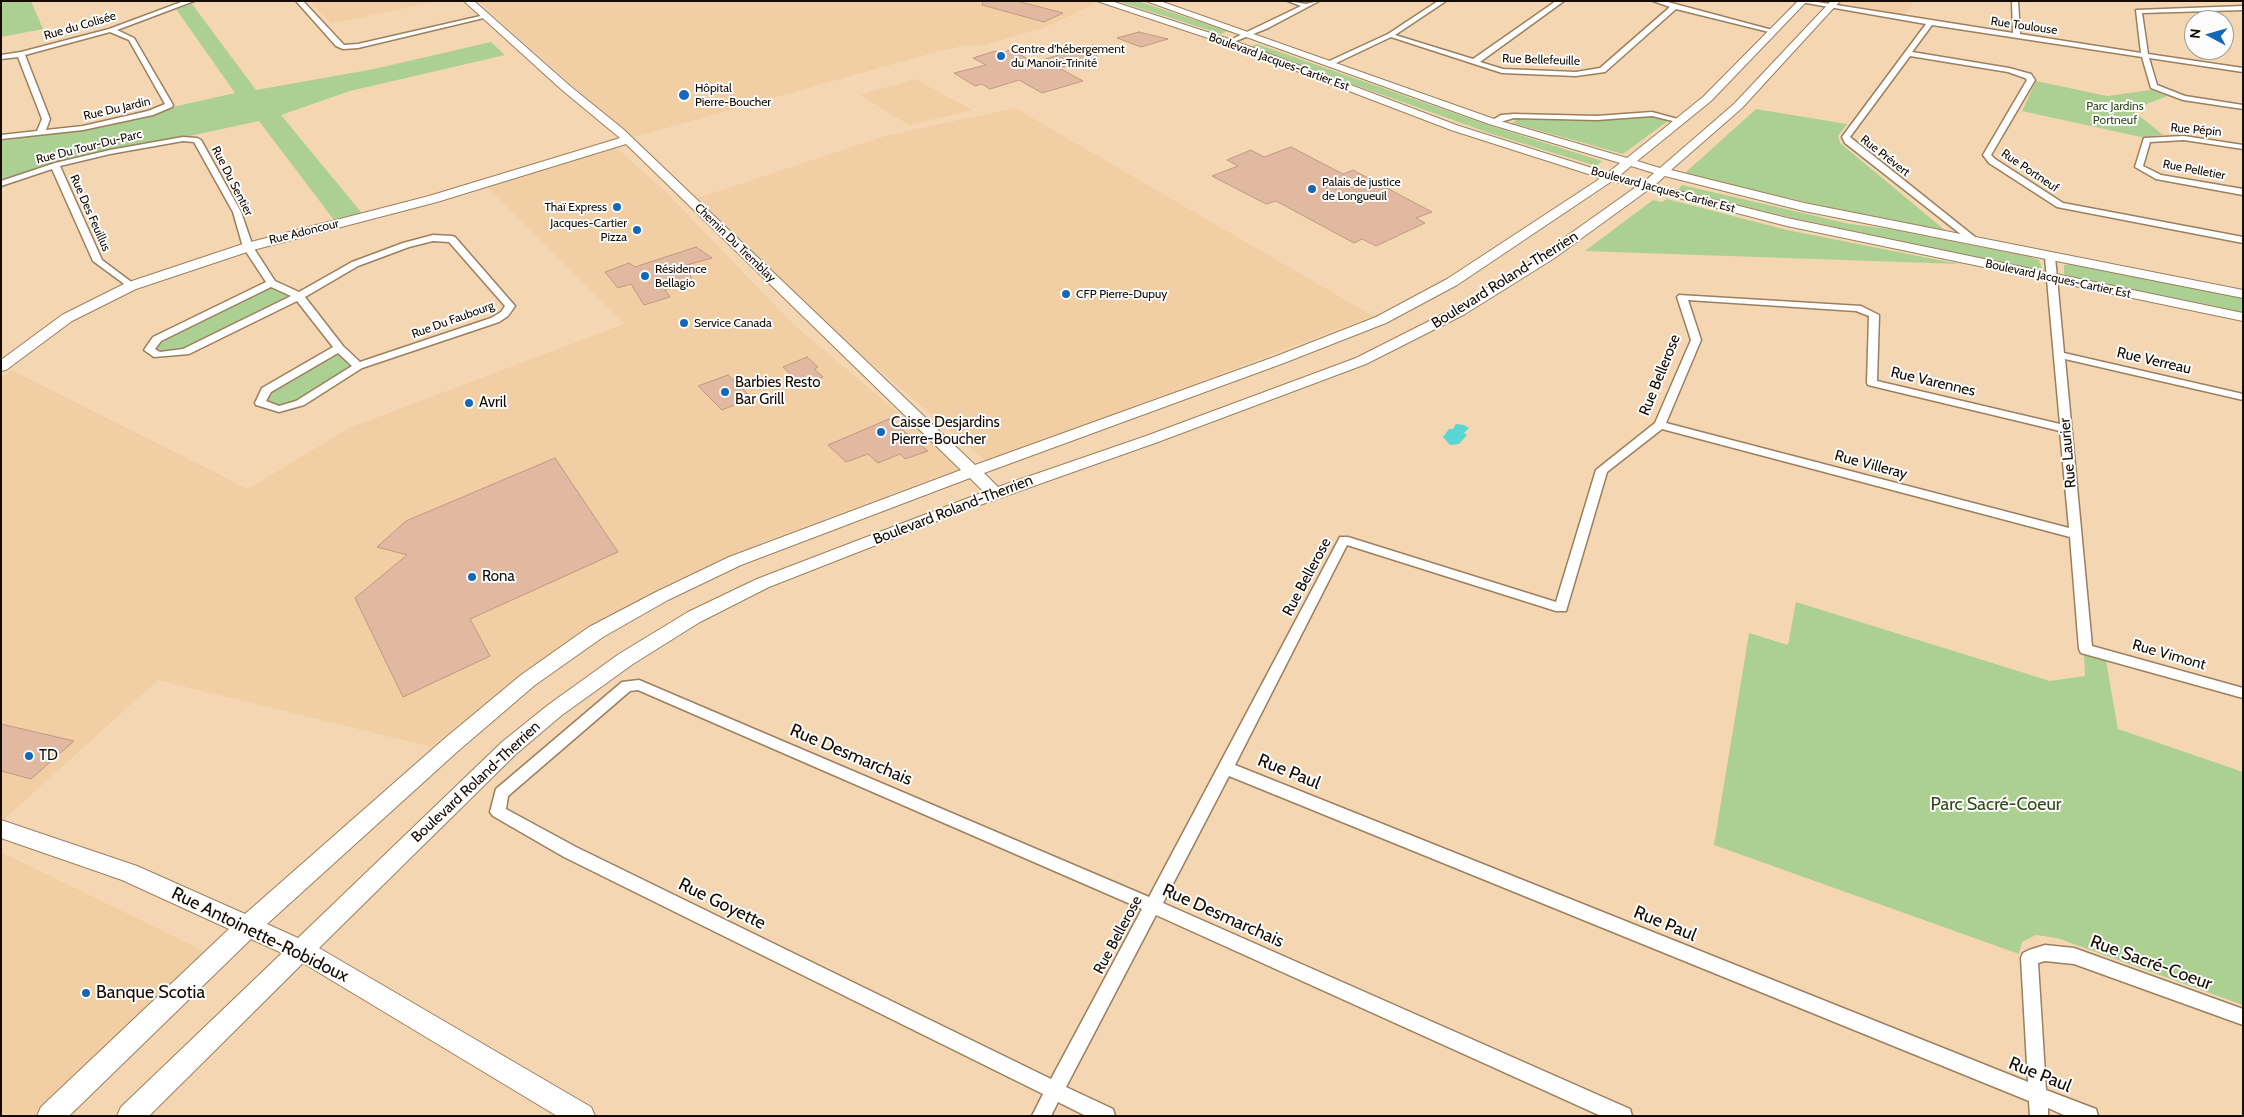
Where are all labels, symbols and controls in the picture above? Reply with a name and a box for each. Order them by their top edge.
street label: Rue du Colisée [42,9,118,43]
north arrow [2184,10,2234,60]
street label: Rue Toulouse [1990,14,2058,38]
text: N [2186,28,2205,39]
street label: Boulevard Jacques-Cartier Est [1207,30,1351,94]
place label: Centre d'hébergement du Manoir-Trinité [1011,42,1125,70]
marker: Centre d'hébergement du Manoir-Trinité [995,50,1007,62]
street label: Rue Bellefeuille [1502,51,1580,69]
place label: Hôpital Pierre-Boucher [695,81,771,109]
marker: Hôpital Pierre-Boucher [677,88,691,102]
street label: Rue Du Jardin [82,94,152,124]
park label: Parc Jardins Portneuf [2086,99,2144,127]
street label: Rue Pépin [2170,121,2222,139]
street label: Rue Du Tour-Du-Parc [35,127,143,167]
street label: Rue Prévert [1858,132,1912,180]
street label: Rue Du Sentier [208,144,256,218]
street label: Rue Portneuf [1998,146,2062,196]
street label: Rue Pelletier [2162,157,2226,183]
street label: Boulevard Jacques-Cartier Est [1589,164,1737,216]
street label: Rue Des Feuillus [67,172,113,254]
place label: Palais de justice de Longueuil [1322,175,1401,203]
marker: Palais de justice de Longueuil [1306,183,1318,195]
place label: Thaï Express [544,200,607,214]
marker: Thaï Express [611,201,623,213]
street label: Chemin Du Tremblay [692,201,778,285]
street label: Rue Adoncour [268,216,340,248]
place label: Jacques-Cartier Pizza [550,216,627,244]
marker: Jacques-Cartier Pizza [631,224,643,236]
street label: Boulevard Roland-Therrien [1428,227,1582,333]
street label: Boulevard Jacques-Cartier Est [1984,257,2132,301]
place label: Résidence Bellagio [655,262,707,290]
marker: Résidence Bellagio [639,270,651,282]
place label: CFP Pierre-Dupuy [1076,287,1167,301]
marker: CFP Pierre-Dupuy [1060,288,1072,300]
street label: Rue Du Faubourg [410,298,496,342]
place label: Service Canada [694,316,772,330]
marker: Service Canada [678,317,690,329]
street label: Rue Bellerose [1636,332,1684,418]
street label: Rue Verreau [2115,344,2193,378]
street label: Rue Varennes [1889,364,1977,400]
place label: Barbies Resto Bar Grill [735,374,821,409]
marker: Barbies Resto Bar Grill [719,386,731,398]
place label: Avril [479,394,507,412]
marker: Avril [463,397,475,409]
place label: Caisse Desjardins Pierre-Boucher [891,414,1000,449]
street label: Rue Laurier [2056,417,2080,489]
marker: Caisse Desjardins Pierre-Boucher [875,426,887,438]
street label: Rue Villeray [1833,447,1909,483]
street label: Boulevard Roland-Therrien [871,471,1035,549]
street label: Rue Bellerose [1279,535,1335,619]
place label: Rona [482,568,515,586]
marker: Rona [466,571,478,583]
street label: Rue Vimont [2130,636,2208,674]
street label: Boulevard Roland-Therrien [408,718,544,846]
street label: Rue Desmarchais [787,720,915,790]
place label: TD [39,747,58,765]
marker: TD [23,750,35,762]
street label: Rue Paul [1254,750,1324,794]
park label: Parc Sacré-Coeur [1930,794,2062,816]
street label: Rue Goyette [675,874,769,934]
street label: Rue Desmarchais [1159,880,1287,952]
street label: Rue Antoinette-Robidoux [168,883,352,987]
street label: Rue Bellerose [1090,893,1146,977]
street label: Rue Paul [1630,902,1700,946]
street label: Rue Sacré-Coeur [2087,931,2215,995]
place label: Banque Scotia [96,982,205,1004]
marker: Banque Scotia [80,987,92,999]
street label: Rue Paul [2005,1053,2075,1097]

